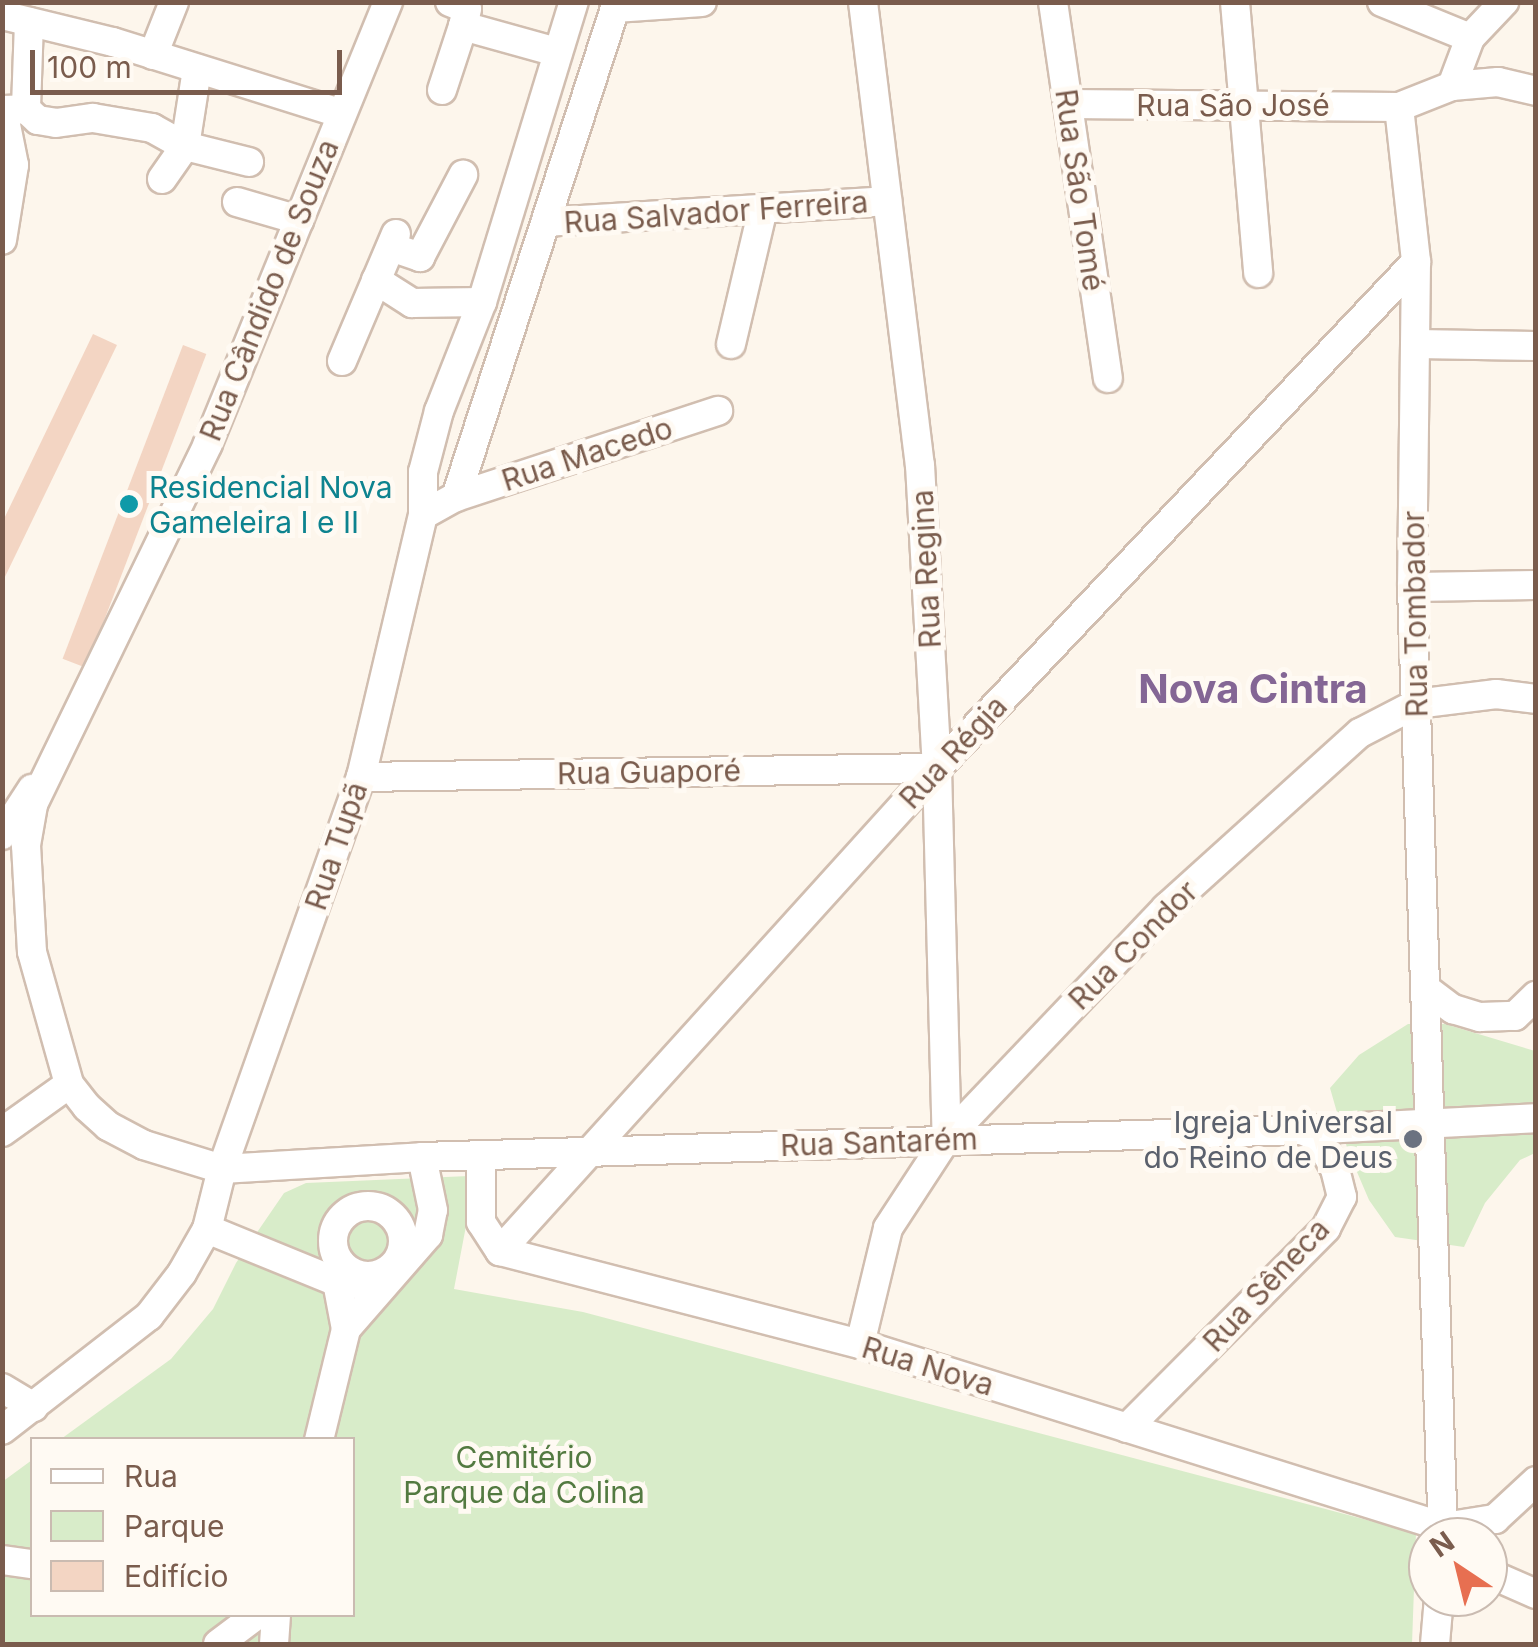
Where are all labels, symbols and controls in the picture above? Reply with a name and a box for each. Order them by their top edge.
scale bar [35,30,348,92]
text: 100 m [47,49,132,85]
street label: Rua São Tomé [1048,87,1112,293]
street label: Rua São José [1136,87,1330,123]
street label: Rua Cândido de Souza [192,134,346,446]
street label: Rua Salvador Ferreira [563,183,869,241]
street label: Rua Macedo [497,409,677,499]
place label: Residencial Nova Gameleira I e II [149,469,393,540]
street label: Rua Regina [904,489,948,649]
marker: Residencial Nova Gameleira I e II [118,493,140,515]
street label: Rua Tombador [1395,510,1435,718]
district label: Nova Cintra [1138,665,1368,713]
street label: Rua Régia [892,688,1014,816]
street label: Rua Guaporé [557,752,741,792]
street label: Rua Tupã [297,777,375,915]
street label: Rua Condor [1061,873,1205,1017]
place label: Igreja Universal do Reino de Deus [1143,1104,1393,1174]
street label: Rua Santarém [780,1121,978,1163]
marker: Igreja Universal do Reino de Deus [1402,1128,1424,1150]
street label: Rua Sêneca [1195,1211,1337,1359]
street label: Rua Nova [858,1329,998,1403]
legend [30,1437,355,1617]
park label: Cemitério Parque da Colina [403,1439,645,1510]
text: Rua [124,1458,178,1494]
text: Parque [124,1508,224,1544]
north arrow [1408,1517,1508,1617]
text: N [1423,1524,1460,1564]
text: Edifício [124,1558,228,1594]

